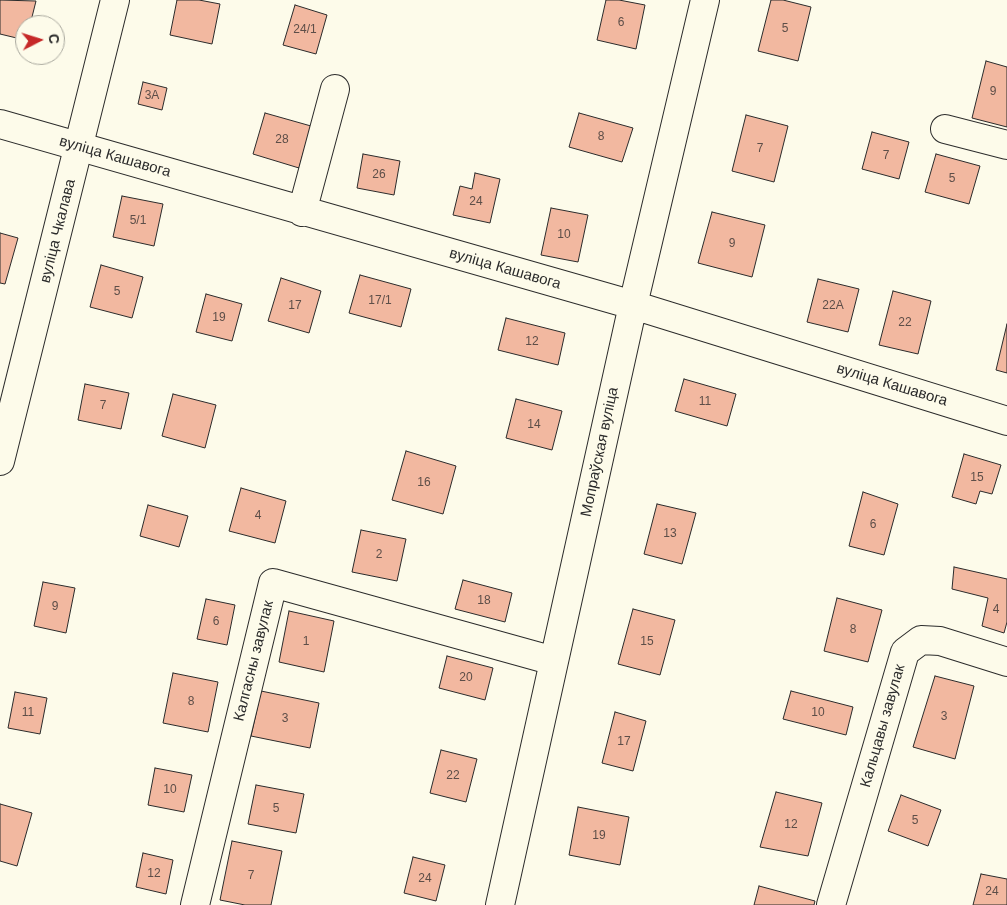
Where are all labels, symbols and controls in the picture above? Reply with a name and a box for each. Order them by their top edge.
north arrow [15,15,65,65]
house number: 6 [618,16,624,30]
house number: 5 [782,22,788,36]
house number: 24/1 [293,23,317,37]
text: С [46,33,62,45]
house number: 9 [990,85,996,99]
house number: 3А [145,89,159,103]
house number: 8 [598,130,604,144]
street label: вуліца Кашавога [57,132,173,182]
house number: 28 [275,133,289,147]
house number: 7 [757,142,763,156]
house number: 7 [883,149,889,163]
house number: 26 [372,168,386,182]
house number: 5 [949,172,955,186]
street label: вуліца Чкалава [36,177,80,285]
house number: 24 [469,195,483,209]
house number: 5/1 [130,214,146,228]
house number: 10 [557,228,571,242]
house number: 9 [729,237,735,251]
street label: вуліца Кашавога [447,244,563,294]
house number: 5 [114,285,120,299]
house number: 17/1 [368,294,392,308]
house number: 17 [288,299,302,313]
house number: 22А [822,299,844,313]
house number: 19 [212,311,226,325]
house number: 22 [898,316,912,330]
house number: 12 [525,335,539,349]
street label: вуліца Кашавога [834,360,950,410]
street label: Мопраўская вуліца [577,385,623,519]
house number: 11 [699,395,711,409]
house number: 7 [100,399,106,413]
house number: 14 [527,418,541,432]
house number: 15 [970,471,984,485]
house number: 16 [417,476,431,490]
house number: 4 [255,509,261,523]
house number: 6 [870,518,876,532]
house number: 13 [663,527,677,541]
house number: 2 [376,548,382,562]
house number: 18 [477,594,491,608]
street label: Калгасны завулак [230,599,278,723]
house number: 9 [52,600,58,614]
house number: 4 [993,603,999,617]
house number: 6 [213,615,219,629]
house number: 8 [850,623,856,637]
house number: 1 [303,635,309,649]
house number: 15 [640,635,654,649]
street label: Кальцавы завулак [857,662,909,790]
house number: 20 [459,671,473,685]
house number: 8 [188,695,194,709]
house number: 11 [22,706,34,720]
house number: 10 [811,706,825,720]
house number: 3 [941,710,947,724]
house number: 3 [282,712,288,726]
house number: 17 [617,735,631,749]
house number: 22 [446,769,460,783]
house number: 10 [163,783,177,797]
house number: 5 [273,802,279,816]
house number: 5 [912,814,918,828]
house number: 12 [784,818,798,832]
house number: 19 [592,829,606,843]
house number: 12 [147,867,161,881]
house number: 7 [248,869,254,883]
house number: 24 [418,872,432,886]
house number: 24 [985,885,999,899]

